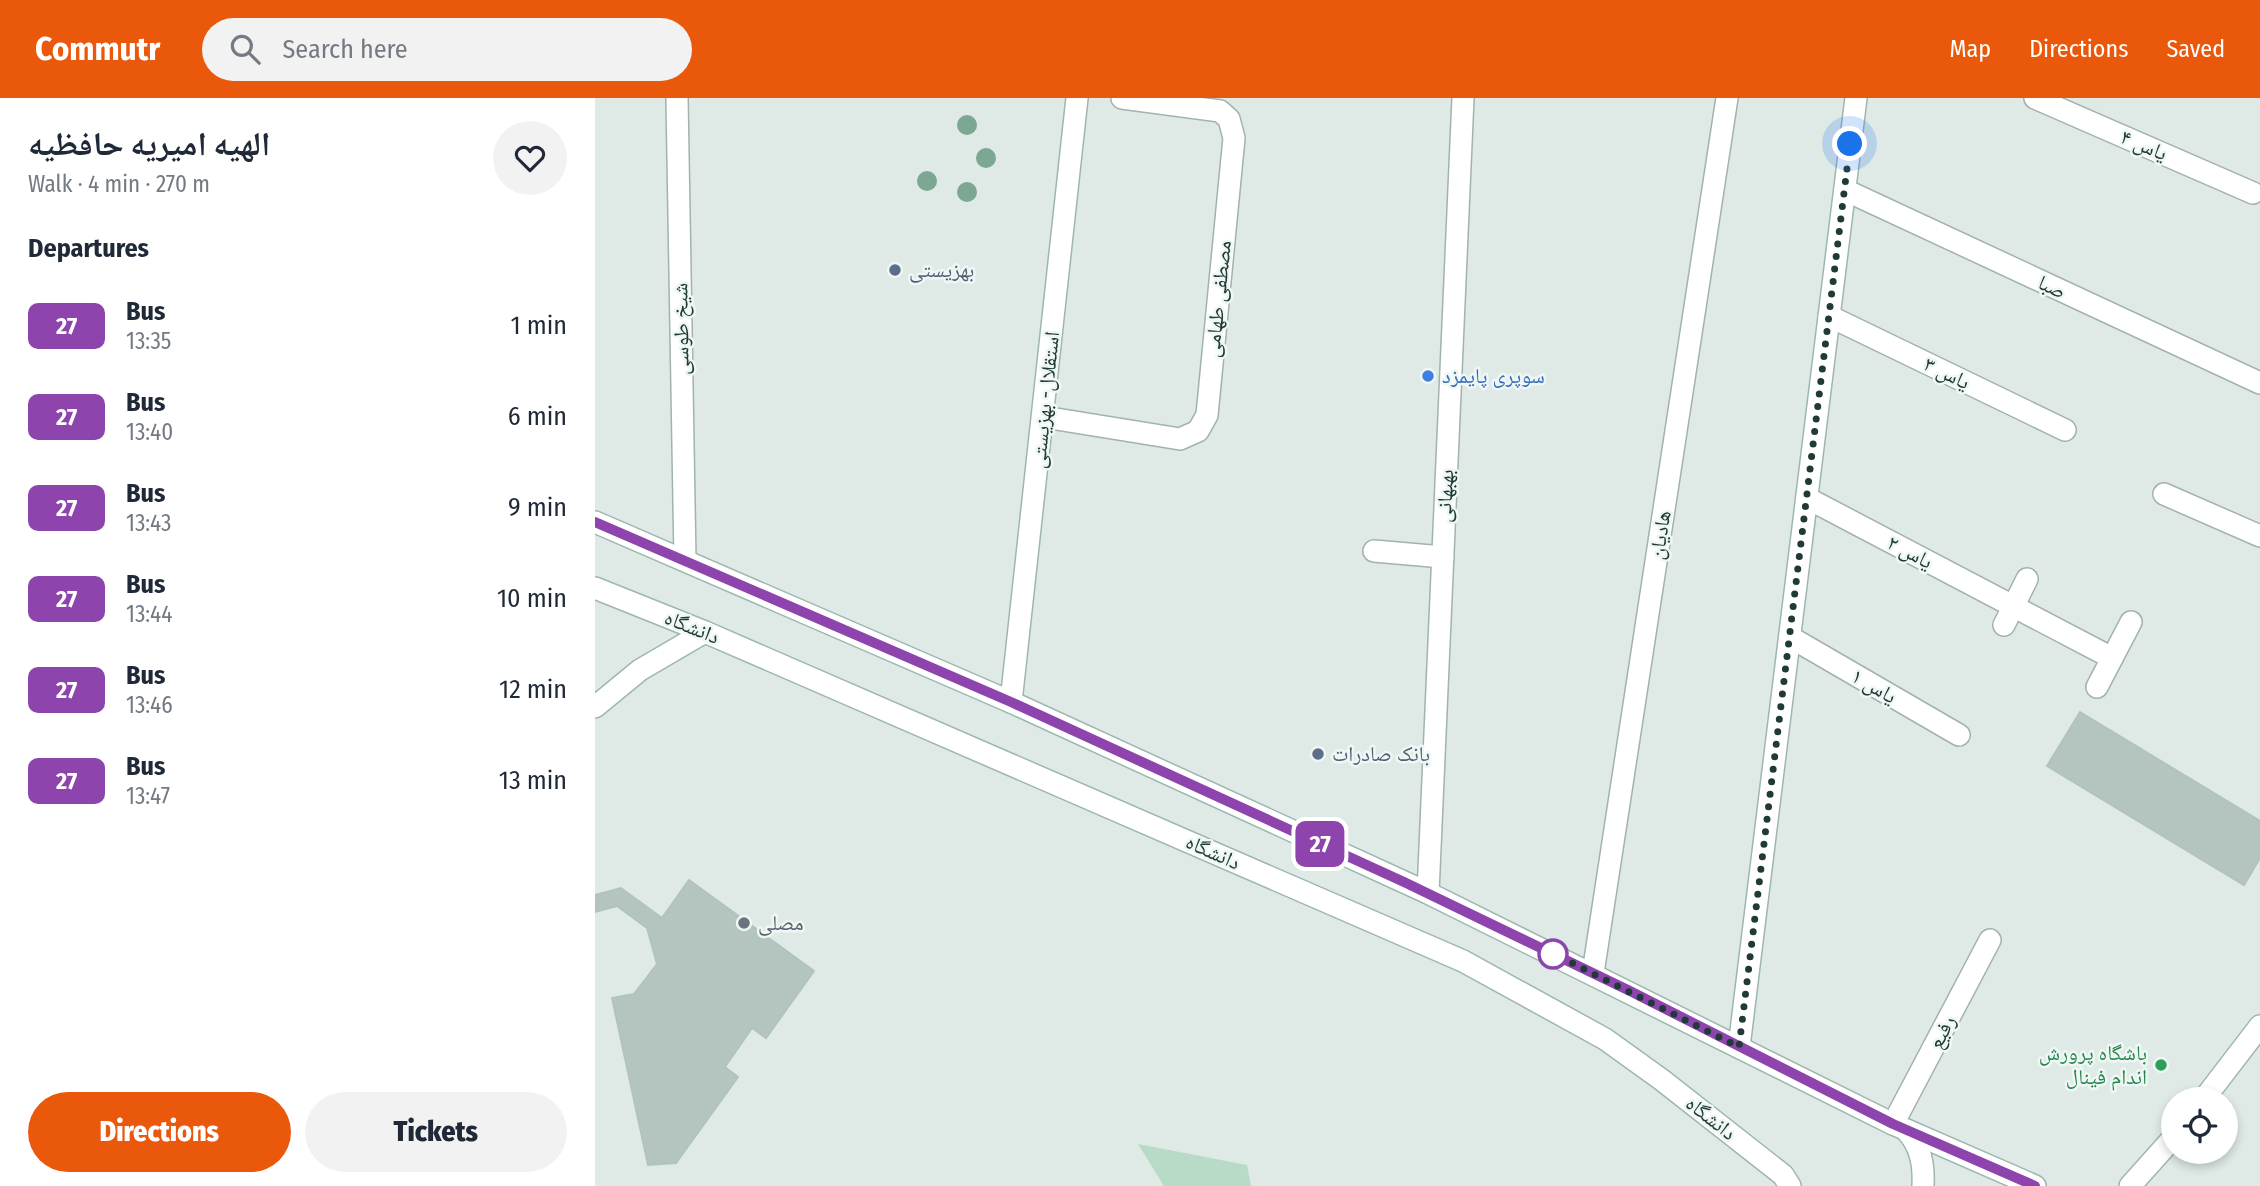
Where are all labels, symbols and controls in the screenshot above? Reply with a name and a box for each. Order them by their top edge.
search box [202,18,692,81]
text: Commutr [35,29,160,69]
icon: search [226,30,264,68]
text: Search here [282,34,408,65]
text: Map [1950,35,1991,63]
text: Directions [2029,35,2128,63]
text: Saved [2166,35,2225,63]
button: heart [493,121,567,195]
text: الهیه امیریه حافظیه [28,124,270,164]
street label: یاس ۴ [2117,124,2171,166]
your location [1832,126,1867,161]
text: Walk · 4 min · 270 m [28,170,210,198]
text: Departures [28,233,149,264]
street label: مصطفی طهامی [1199,239,1237,359]
place label: بهزیستی [909,257,974,283]
marker: بهزیستی [887,262,903,278]
street label: صبا [2034,269,2070,305]
street label: شیخ طوسی [667,283,695,375]
text: Bus [126,296,165,327]
text: 1 min [511,310,567,341]
text: 27 [56,312,77,340]
text: 13:35 [126,327,171,355]
street label: استقلال- بهزیستی [1025,330,1065,470]
street label: یاس ۳ [1920,351,1974,395]
place label: سوپری پایمزد [1442,363,1545,389]
marker: سوپری پایمزد [1420,368,1436,384]
text: Bus [126,387,165,418]
text: 6 min [508,401,567,432]
text: 27 [56,403,77,431]
text: 13:40 [126,418,173,446]
street label: بهبهانی [1431,469,1459,523]
text: Bus [126,478,165,509]
text: 9 min [508,492,567,523]
text: 27 [56,494,77,522]
text: 13:43 [126,509,171,537]
street label: هادیان [1643,509,1677,561]
street label: یاس ۲ [1883,529,1937,575]
text: Bus [126,569,165,600]
text: 10 min [497,583,567,614]
text: 27 [56,585,77,613]
text: 13:44 [126,600,172,628]
street label: دانشگاه [661,604,723,650]
text: Bus [126,660,165,691]
street label: یاس ۱ [1847,663,1901,709]
text: 12 min [499,674,567,705]
text: 27 [56,676,77,704]
text: 13:46 [126,691,173,719]
place label: بانک صادرات [1332,741,1430,767]
marker: بانک صادرات [1310,746,1326,762]
text: Bus [126,751,165,782]
text: 13 min [499,765,567,796]
text: 27 [56,767,77,795]
text: 13:47 [126,782,170,810]
line badge: 27 [1289,821,1351,867]
street label: دانشگاه [1182,829,1244,875]
text: 27 [1309,830,1331,858]
place label: مصلی [758,910,804,936]
marker: مصلی [736,915,752,931]
unlabelled marker [1538,939,1568,969]
street label: رفیع [1922,1011,1962,1053]
place label: باشگاه پرورش اندام فینال [2039,1040,2147,1091]
marker: باشگاه پرورش اندام فینال [2153,1057,2169,1073]
map controls [2161,1087,2238,1164]
button: locate [2161,1087,2238,1164]
street label: دانشگاه [1681,1090,1741,1146]
button: Directions [28,1092,291,1172]
button: Tickets [305,1092,567,1172]

